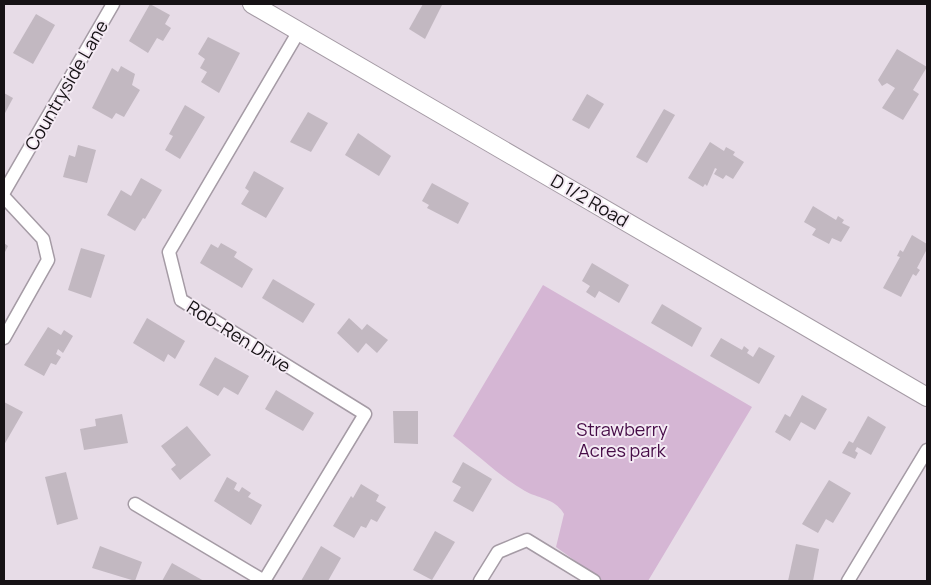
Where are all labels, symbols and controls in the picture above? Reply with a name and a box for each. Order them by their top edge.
street label: Countryside Lane [19,15,113,155]
street label: D 1/2 Road [547,168,633,232]
street label: Rob-Ren Drive [183,295,295,377]
park label: Strawberry Acres park [576,417,668,462]

